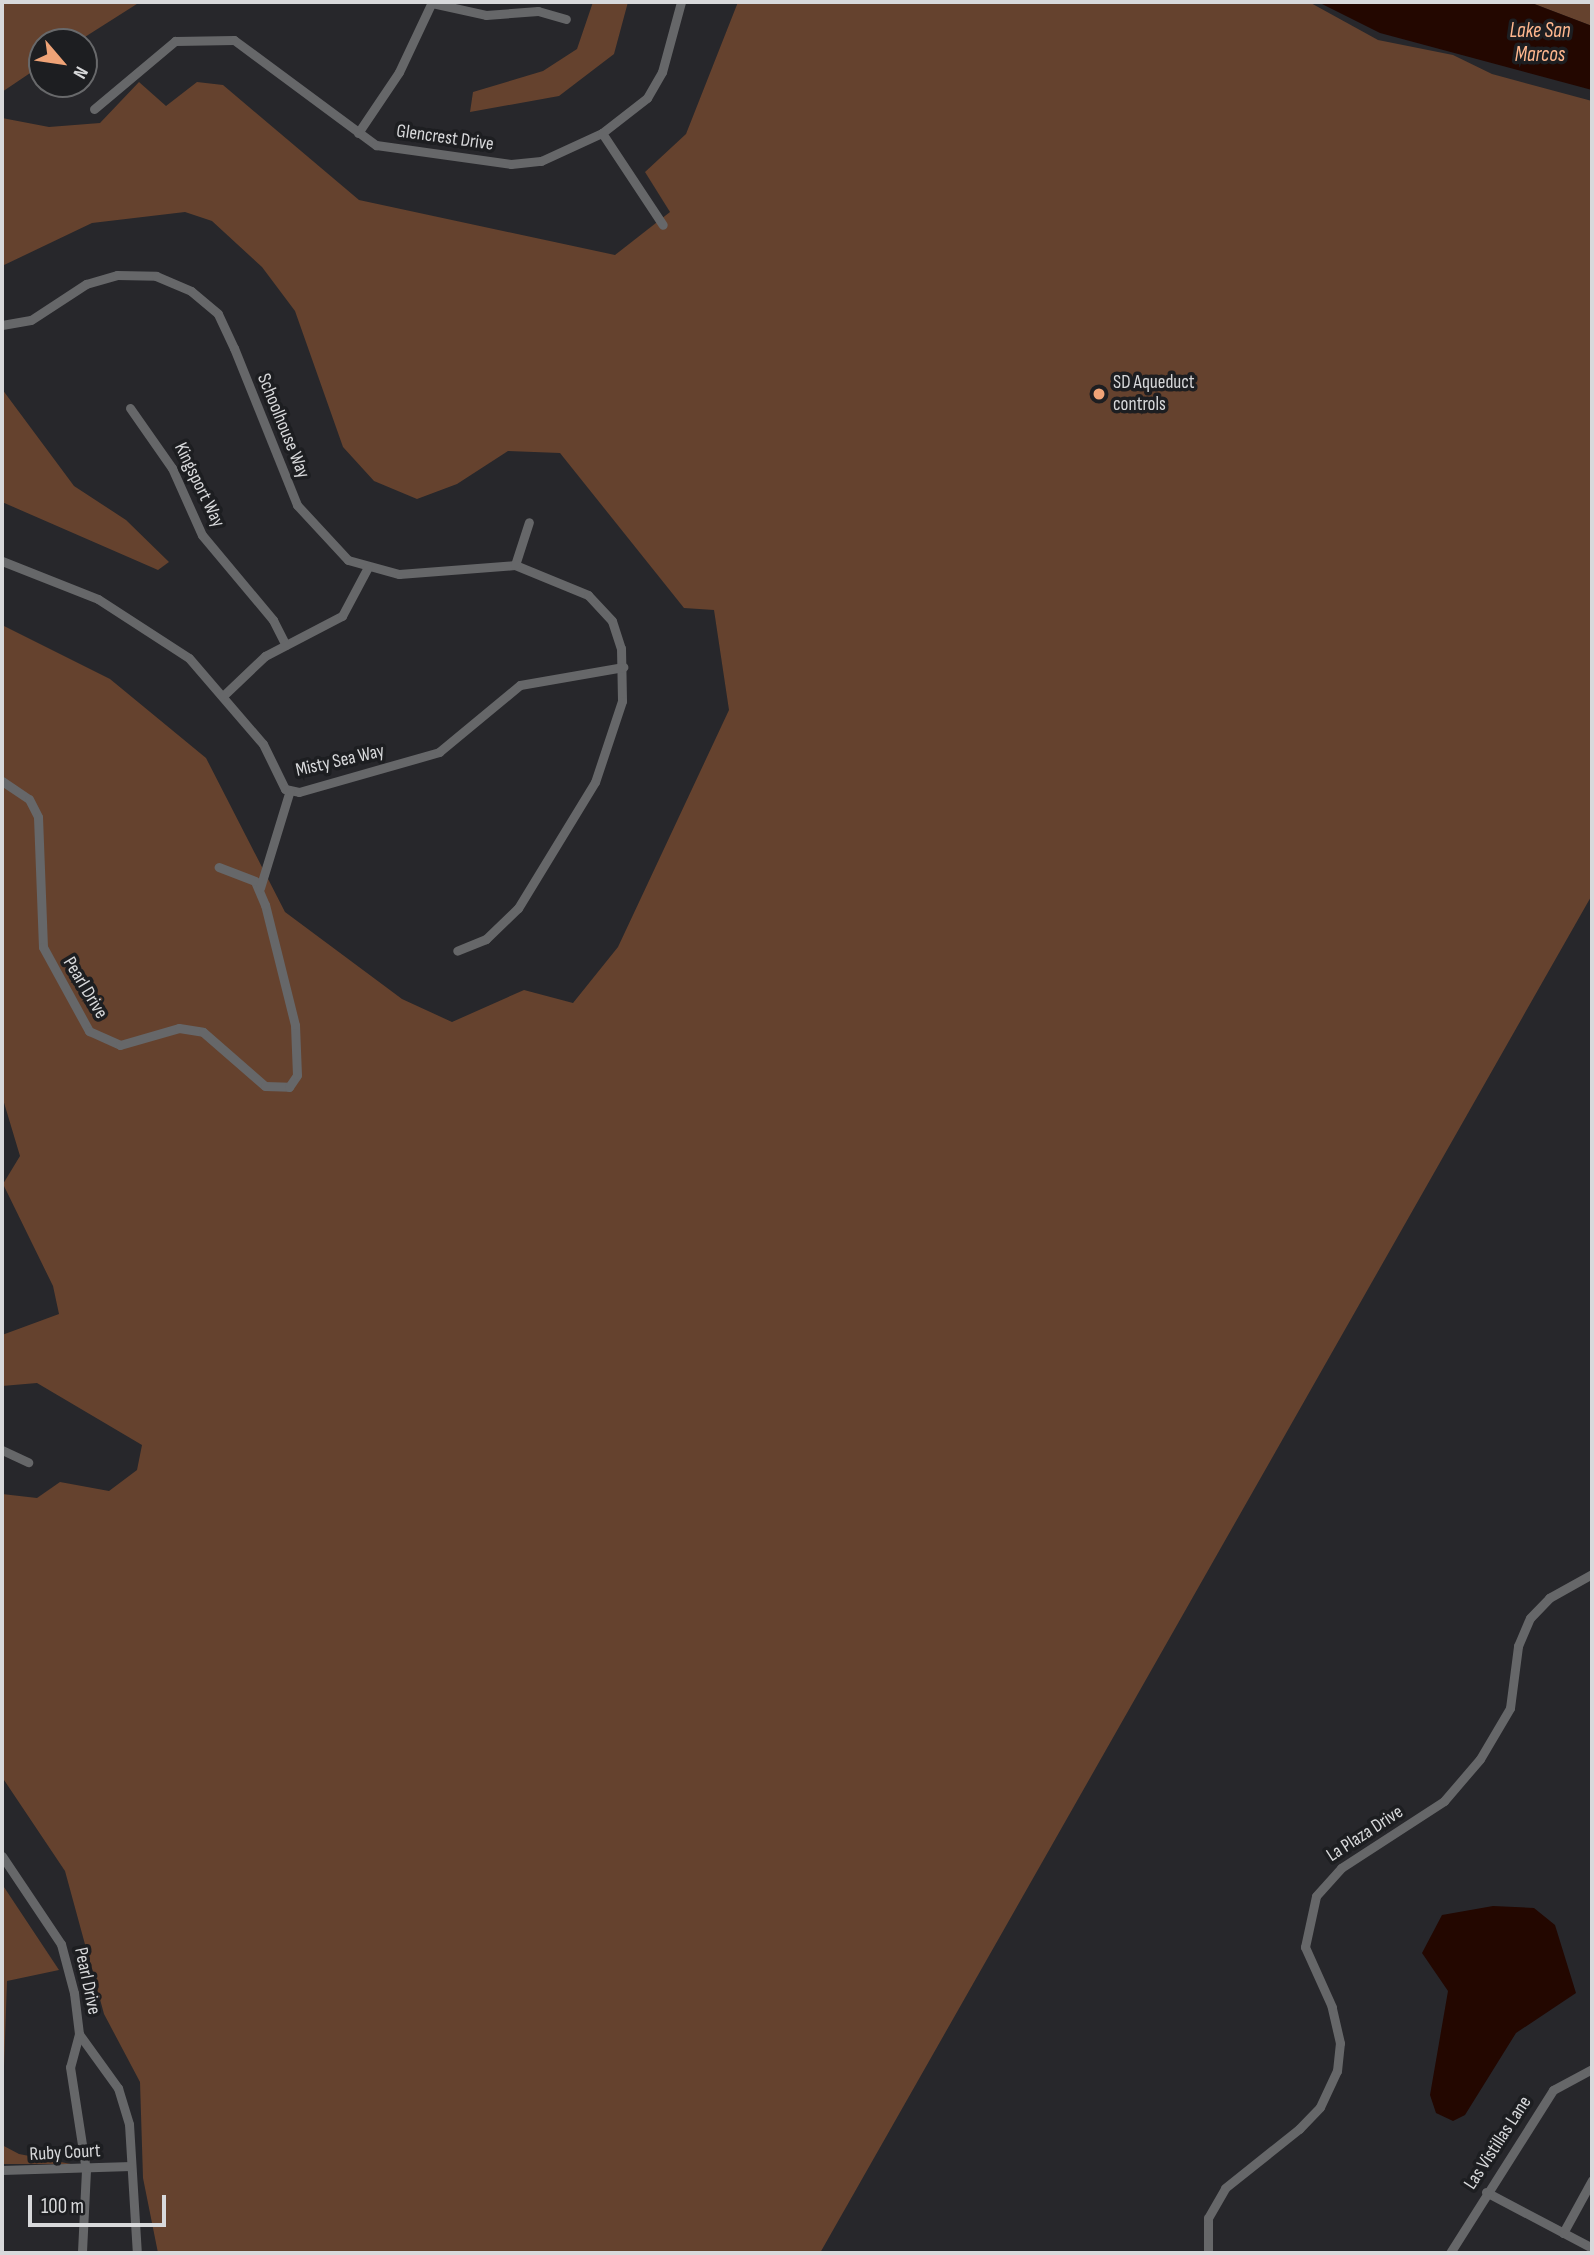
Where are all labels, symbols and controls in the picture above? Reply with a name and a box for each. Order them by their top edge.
water label: Lake San Marcos [1510,18,1570,68]
north arrow [28,28,98,98]
text: N [68,62,93,82]
street label: Glencrest Drive [395,120,495,156]
street label: Schoolhouse Way [252,370,314,482]
place label: SD Aqueduct controls [1113,372,1195,416]
marker: SD Aqueduct controls [1091,386,1107,402]
street label: Kingsport Way [169,439,229,531]
street label: Misty Sea Way [293,740,387,782]
street label: Pearl Drive [58,953,112,1023]
street label: La Plaza Drive [1322,1801,1408,1867]
street label: Pearl Drive [69,1945,105,2017]
street label: Las Vistillas Lane [1459,2092,1537,2194]
street label: Ruby Court [29,2140,101,2166]
scale bar [32,2182,170,2226]
text: 100 m [41,2194,84,2219]

